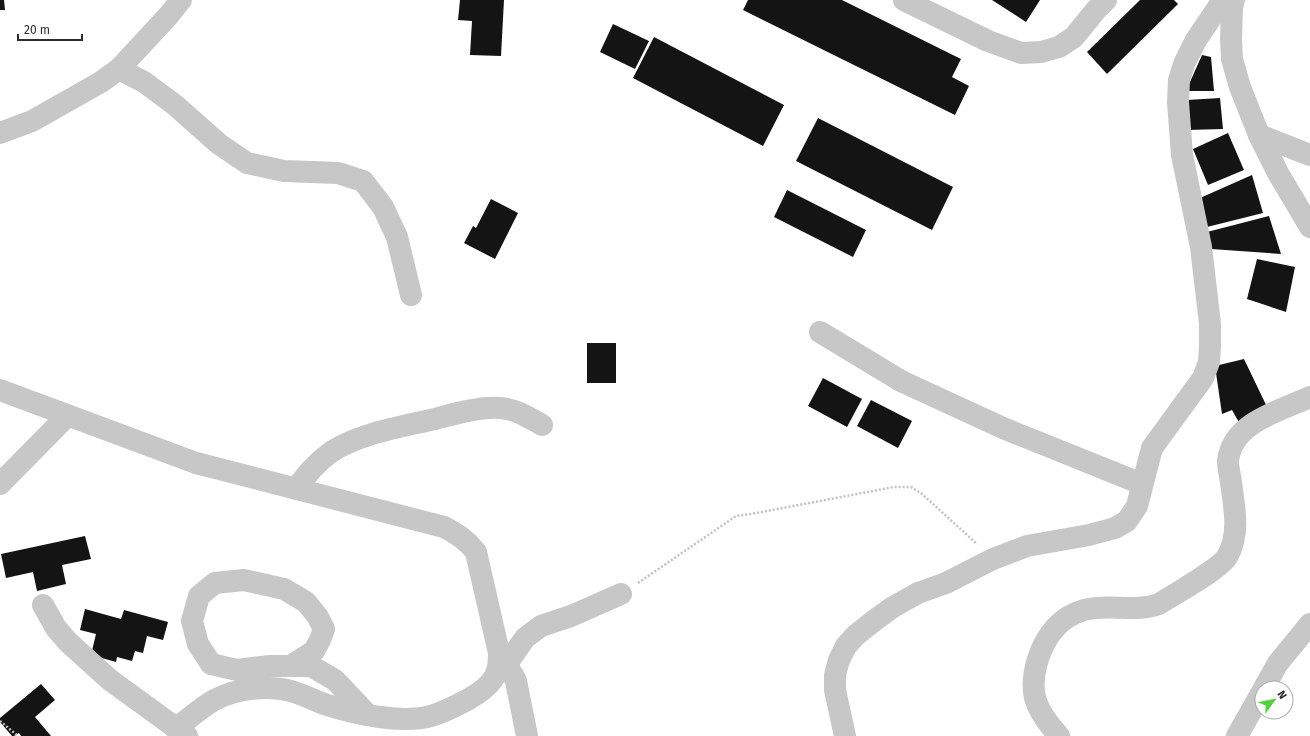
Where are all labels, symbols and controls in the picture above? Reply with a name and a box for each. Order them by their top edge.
scale bar [18,16,82,42]
text: 20 m [24,23,50,37]
north arrow [1254,680,1294,720]
text: N [1275,688,1289,701]

